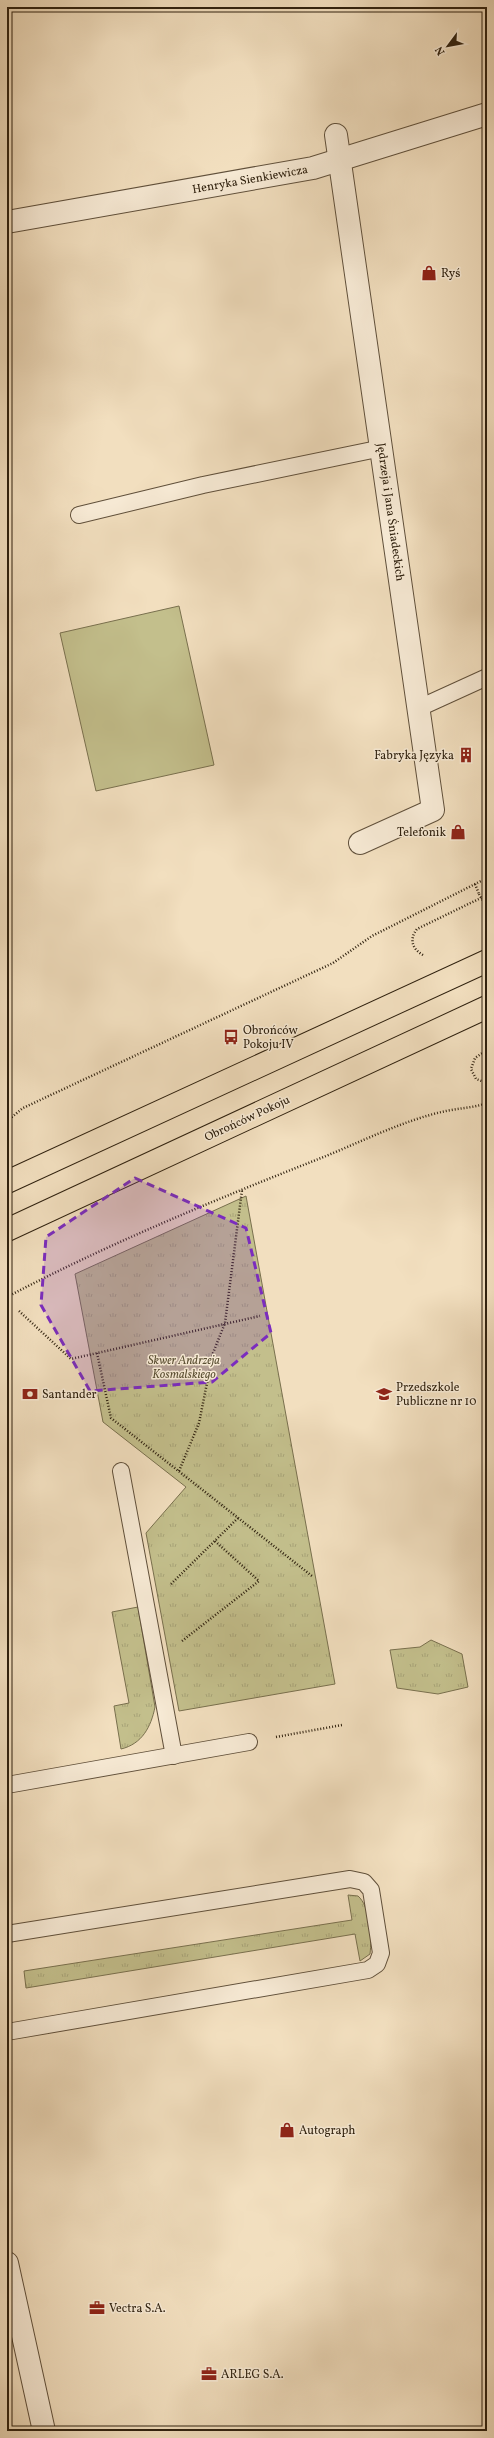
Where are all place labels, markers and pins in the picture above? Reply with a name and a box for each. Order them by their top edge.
shop icon: Ryś [420,264,438,282]
place label: Ryś [441,266,460,282]
building icon: Fabryka Języka [457,746,475,764]
place label: Fabryka Języka [374,748,454,764]
shop icon: Telefonik [449,823,467,841]
place label: Telefonik [397,825,446,841]
place label: Obrońców Pokoju IV [243,1023,299,1053]
bus stop icon: Obrońców Pokoju IV [222,1028,240,1046]
place label: Przedszkole Publiczne nr 10 [396,1380,476,1410]
bank icon: Santander [21,1385,39,1403]
school or university icon: Przedszkole Publiczne nr 10 [375,1385,393,1403]
place label: Santander [42,1387,97,1403]
shop icon: Autograph [278,2121,296,2139]
place label: Autograph [299,2123,356,2139]
office icon: Vectra S.A. [88,2299,106,2317]
place label: Vectra S.A. [109,2301,166,2317]
office icon: ARLEG S.A. [200,2365,218,2383]
place label: ARLEG S.A. [221,2367,284,2383]

